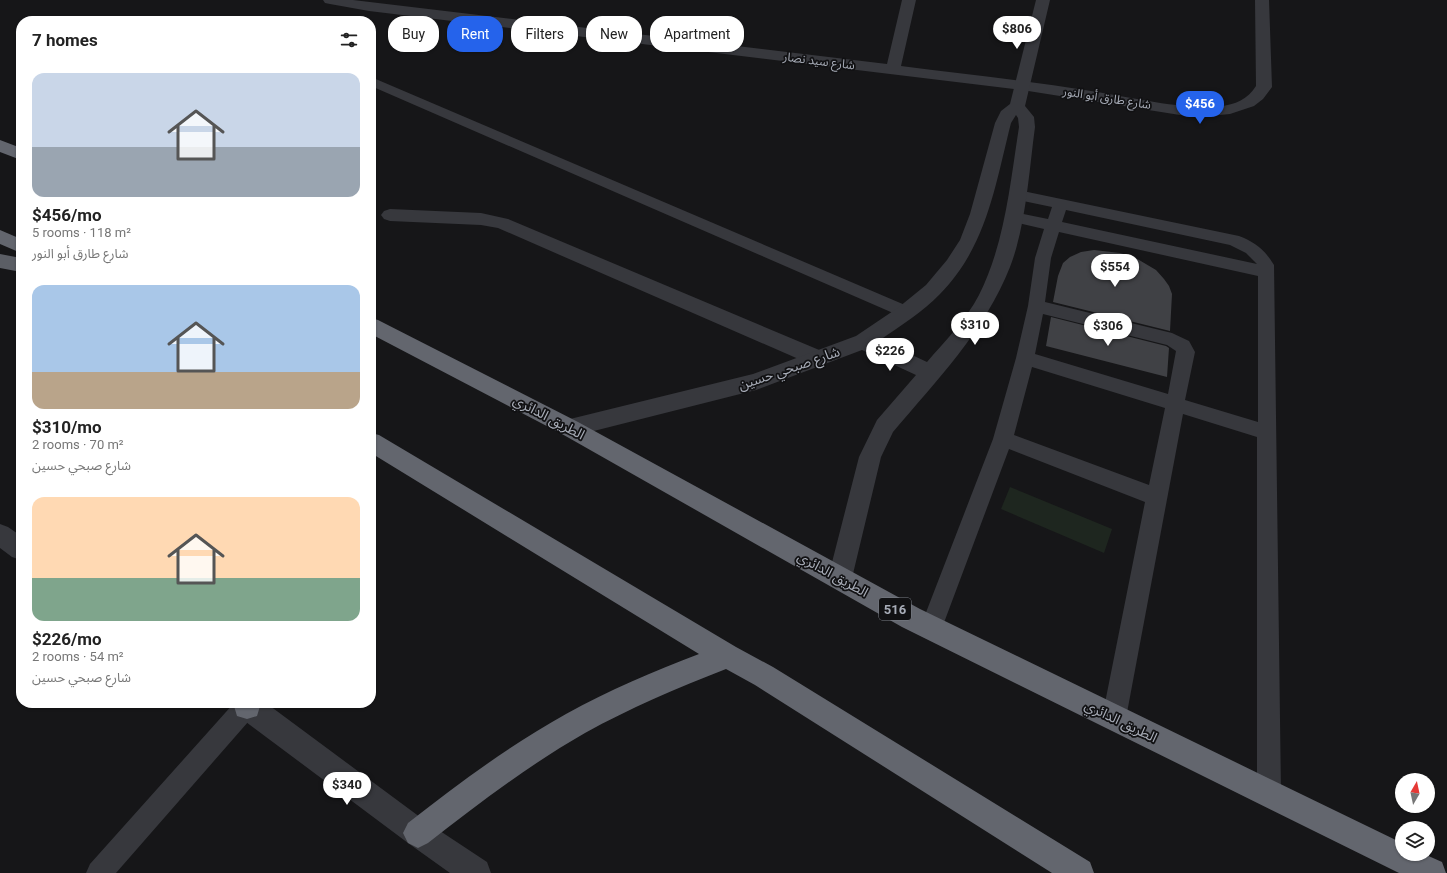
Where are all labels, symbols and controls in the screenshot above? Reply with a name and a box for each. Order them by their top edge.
chip: Buy [388,16,439,52]
chip: Rent [447,16,503,52]
chip: Filters [511,16,578,52]
chip: New [586,16,642,52]
chip: Apartment [650,16,744,52]
pin: $806 [993,16,1041,50]
text: $806 [1002,21,1032,36]
icon: filters [338,29,360,51]
text: 7 homes [32,30,98,50]
street label: شارع سيد نصار [781,50,856,74]
street label: شارع طارق أبو النور [1061,83,1152,114]
pin: $456 [1176,91,1224,125]
text: $456 [1185,96,1215,111]
icon: home [160,99,232,171]
text: $456/mo [32,205,102,225]
text: 5 rooms · 118 m² [32,225,131,240]
text: شارع طارق أبو النور [32,246,129,261]
pin: $554 [1091,254,1139,288]
text: $554 [1100,259,1130,274]
icon: home [160,311,232,383]
pin: $310 [951,312,999,346]
pin: $306 [1084,313,1132,347]
text: $310 [960,317,990,332]
text: $306 [1093,318,1123,333]
pin: $226 [866,338,914,372]
street label: شارع صبحي حسين [736,343,843,396]
text: $226 [875,343,905,358]
street label: الطريق الدائري [509,391,588,445]
text: $310/mo [32,417,102,437]
text: 2 rooms · 70 m² [32,437,124,452]
text: شارع صبحي حسين [32,458,131,473]
icon: home [160,523,232,595]
street label: الطريق الدائري [793,548,871,603]
road number: 516 [879,598,911,620]
text: $226/mo [32,629,102,649]
text: 2 rooms · 54 m² [32,649,124,664]
text: شارع صبحي حسين [32,670,131,685]
street label: الطريق الدائري [1081,697,1160,748]
pin: $340 [323,772,371,806]
north arrow [1395,773,1435,813]
map controls [1395,773,1435,861]
text: $340 [332,777,362,792]
button: layers [1395,821,1435,861]

